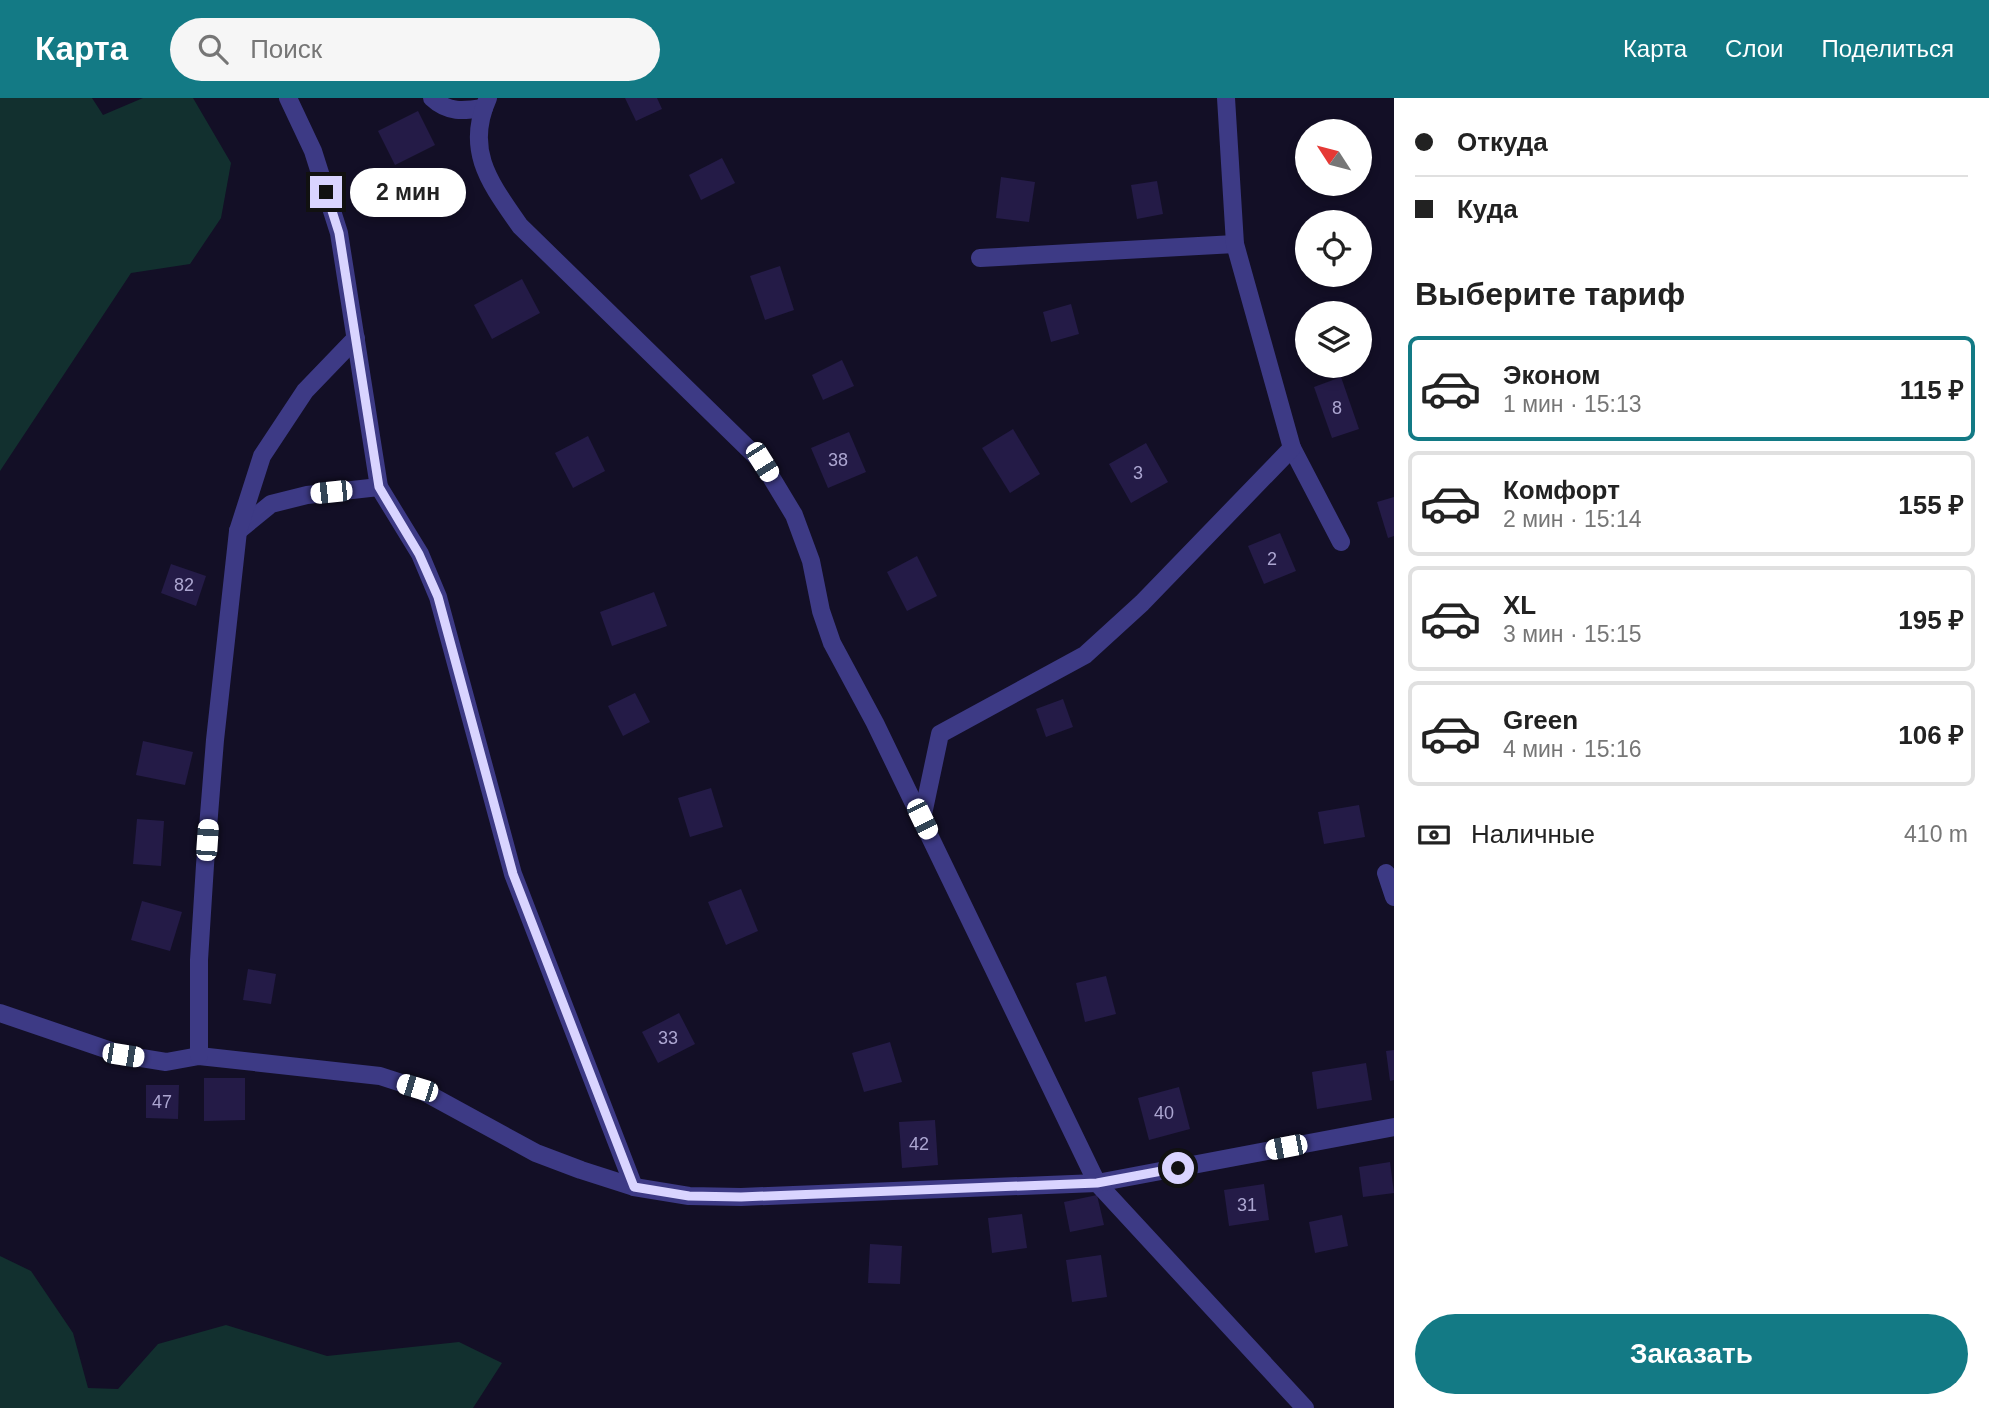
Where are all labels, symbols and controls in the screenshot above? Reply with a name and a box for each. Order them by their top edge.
search box [170,18,660,81]
text: Карта [35,30,128,67]
icon: search [194,30,232,68]
text: Поиск [250,34,322,64]
text: Карта [1623,35,1687,62]
text: Слои [1725,35,1783,62]
text: Поделиться [1821,35,1954,62]
north arrow [1295,119,1372,196]
map controls [1295,119,1372,378]
text: Откуда [1457,127,1548,157]
callout: 2 мин [350,168,466,217]
route end [310,176,342,208]
text: 2 мин [376,179,440,205]
text: Куда [1457,194,1518,224]
button: locate [1295,210,1372,287]
text: Выберите тариф [1415,276,1685,312]
button: layers [1295,301,1372,378]
icon: car [1419,357,1482,420]
text: Эконом [1503,360,1601,390]
text: 115 ₽ [1900,375,1964,405]
text: 1 мин · 15:13 [1503,391,1642,417]
house number: 8 [1332,398,1342,418]
car [742,439,783,485]
house number: 38 [828,450,848,470]
house number: 3 [1133,463,1143,483]
icon: car [1419,472,1482,535]
text: Комфорт [1503,475,1620,505]
car [310,479,353,505]
text: 155 ₽ [1898,490,1964,520]
text: 2 мин · 15:14 [1503,506,1642,532]
house number: 2 [1267,549,1277,569]
house number: 82 [174,575,194,595]
icon: car [1419,587,1482,650]
text: XL [1503,590,1536,620]
text: 195 ₽ [1898,605,1964,635]
text: 3 мин · 15:15 [1503,621,1642,647]
icon: car [1419,702,1482,765]
text: Green [1503,705,1578,735]
text: 106 ₽ [1898,720,1964,750]
text: 4 мин · 15:16 [1503,736,1642,762]
car [904,796,941,842]
icon: cash [1415,816,1453,854]
car [196,818,219,862]
text: Наличные [1471,819,1595,849]
text: 410 m [1904,821,1968,847]
house number: 33 [658,1028,678,1048]
car [101,1041,146,1069]
car [394,1072,441,1104]
house number: 47 [152,1092,172,1112]
house number: 40 [1154,1103,1174,1123]
car [1264,1133,1309,1161]
house number: 42 [909,1134,929,1154]
route start [1162,1152,1194,1184]
house number: 31 [1237,1195,1257,1215]
button: Заказать [1415,1314,1968,1394]

